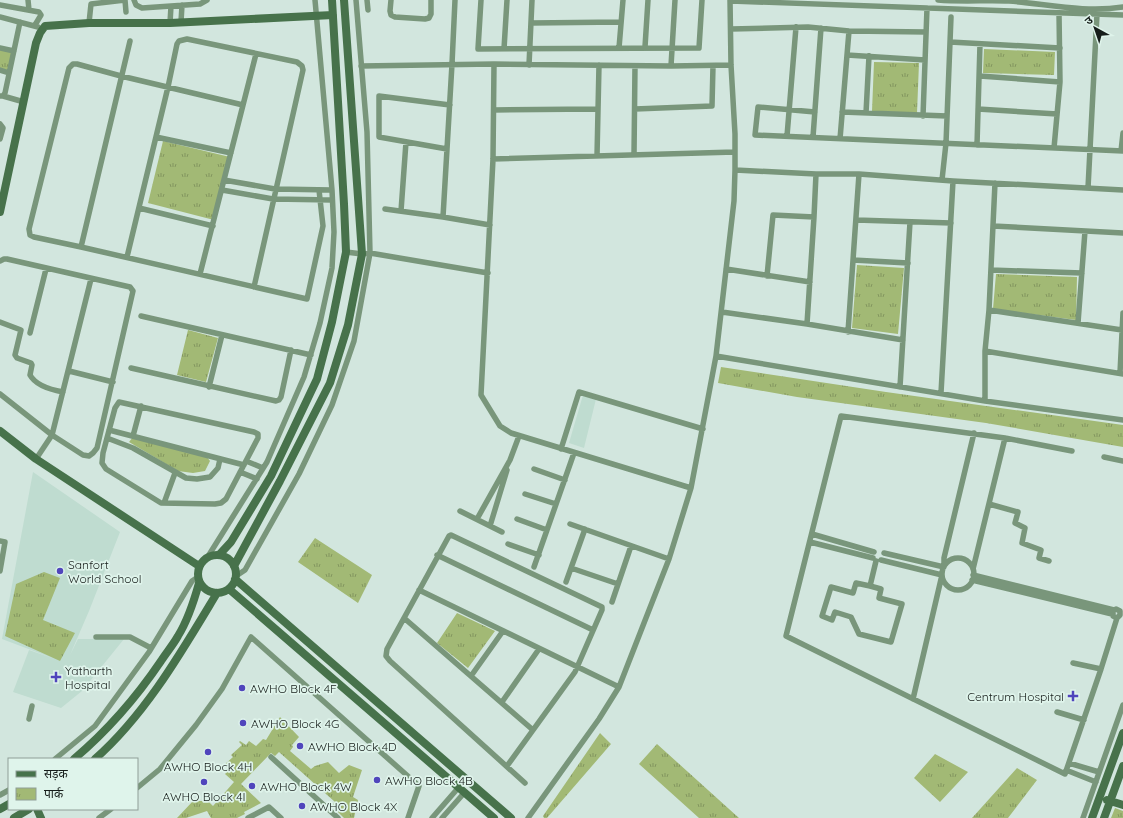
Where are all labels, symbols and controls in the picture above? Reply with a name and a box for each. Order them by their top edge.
north arrow [1075,8,1115,48]
text: उ [1082,13,1096,28]
place label: Sanfort World School [68,557,142,586]
marker: Sanfort World School [55,566,65,576]
place label: Yatharth Hospital [65,663,112,692]
marker: Yatharth Hospital [50,671,62,683]
place label: AWHO Block 4F [250,681,337,696]
marker: AWHO Block 4F [237,683,247,693]
place label: Centrum Hospital [967,689,1064,704]
marker: Centrum Hospital [1067,690,1079,702]
place label: AWHO Block 4G [251,716,339,731]
marker: AWHO Block 4G [238,718,248,728]
place label: AWHO Block 4D [308,739,397,754]
marker: AWHO Block 4D [295,741,305,751]
marker: AWHO Block 4H [203,747,213,757]
legend [8,758,138,810]
place label: AWHO Block 4H [164,759,252,774]
text: सड़क [44,766,69,781]
place label: AWHO Block 4B [385,773,473,788]
marker: AWHO Block 4B [372,775,382,785]
marker: AWHO Block 4I [199,777,209,787]
place label: AWHO Block 4W [260,779,352,794]
marker: AWHO Block 4W [247,781,257,791]
text: पार्क [44,786,64,801]
place label: AWHO Block 4I [162,789,246,804]
place label: AWHO Block 4X [310,799,397,814]
marker: AWHO Block 4X [297,801,307,811]

